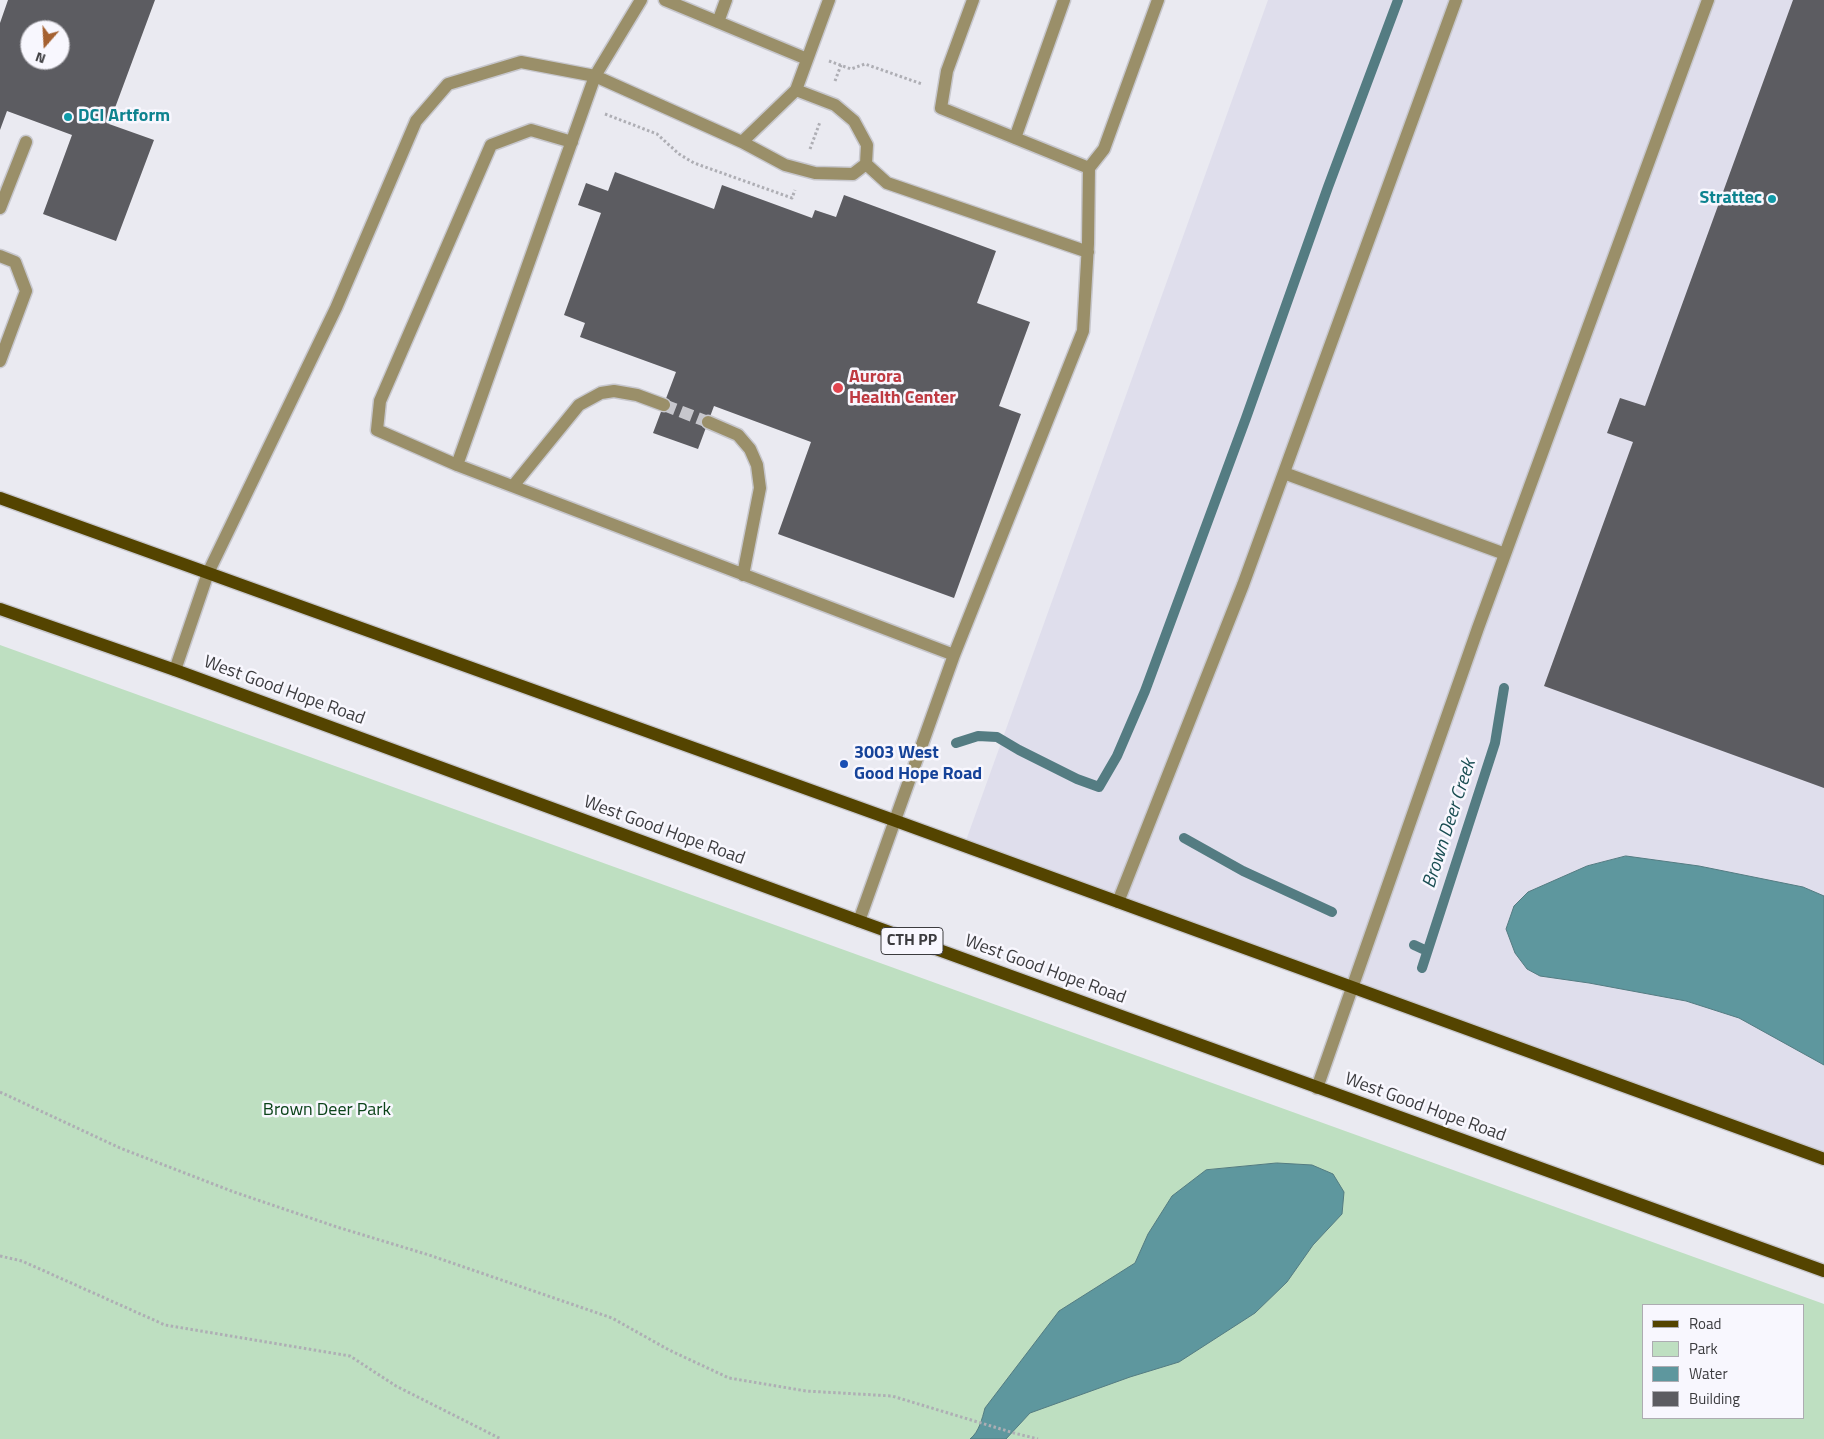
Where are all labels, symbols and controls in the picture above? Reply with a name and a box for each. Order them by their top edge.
north arrow [20,20,70,70]
text: N [32,47,48,70]
place label: DCI Artform [78,106,170,128]
marker: DCI Artform [62,111,74,123]
place label: Strattec [1700,188,1762,210]
marker: Strattec [1766,193,1778,205]
place label: Aurora Health Center [849,367,956,409]
marker: Aurora Health Center [831,381,845,395]
street label: West Good Hope Road [200,652,368,730]
place label: 3003 West Good Hope Road [854,743,982,786]
water label: Brown Deer Creek [1418,757,1482,891]
marker: 3003 West Good Hope Road [838,758,850,770]
street label: West Good Hope Road [580,792,748,870]
road number: CTH PP [881,928,943,954]
street label: West Good Hope Road [961,931,1129,1009]
street label: West Good Hope Road [1341,1069,1509,1147]
park label: Brown Deer Park [263,1100,391,1122]
legend [1642,1304,1804,1419]
text: Road [1689,1312,1721,1335]
text: Park [1689,1337,1718,1360]
text: Water [1689,1362,1728,1385]
text: Building [1689,1387,1740,1410]

